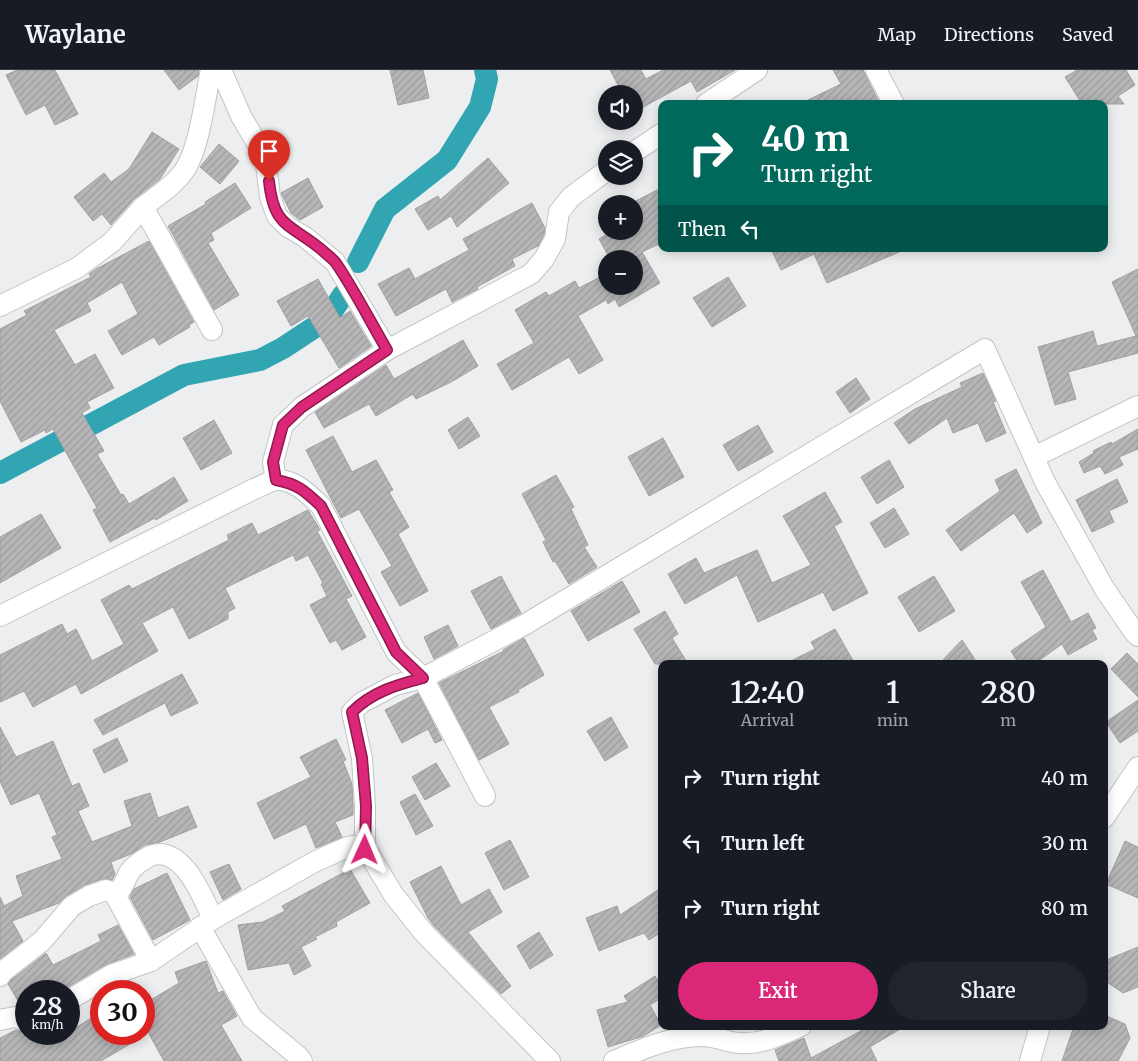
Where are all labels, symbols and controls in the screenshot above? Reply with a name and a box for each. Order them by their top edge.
text: Waylane [25,19,126,50]
text: Map [878,23,916,46]
text: Directions [944,23,1034,46]
text: Saved [1062,23,1113,46]
map controls [598,85,643,295]
button: sound [598,85,643,130]
text: 40 m [761,117,849,161]
icon: right [678,120,743,185]
pin [248,130,290,181]
icon: arrive [255,137,283,165]
button: layers [598,140,643,185]
text: Turn right [761,160,872,188]
button: + [598,195,643,240]
icon: left [736,215,764,243]
text: Then [678,217,726,241]
button: − [598,250,643,295]
text: 12:40 [730,673,805,711]
text: 1 [886,673,900,711]
text: 280 [981,673,1036,711]
text: Arrival [741,710,794,730]
text: min [877,710,909,730]
text: m [1000,710,1016,730]
icon: right [678,764,706,792]
text: Turn right [721,766,820,790]
text: 40 m [1041,766,1088,790]
position arrow [338,823,390,875]
icon: left [678,829,706,857]
text: Turn left [721,831,805,855]
text: 30 m [1042,831,1088,855]
icon: right [678,894,706,922]
text: Turn right [721,896,820,920]
text: 80 m [1041,896,1088,920]
button: Exit [678,962,878,1020]
button: Share [888,962,1088,1020]
speed limit sign: 30 [90,980,155,1045]
text: 28 [32,990,63,1022]
text: km/h [32,1017,63,1032]

